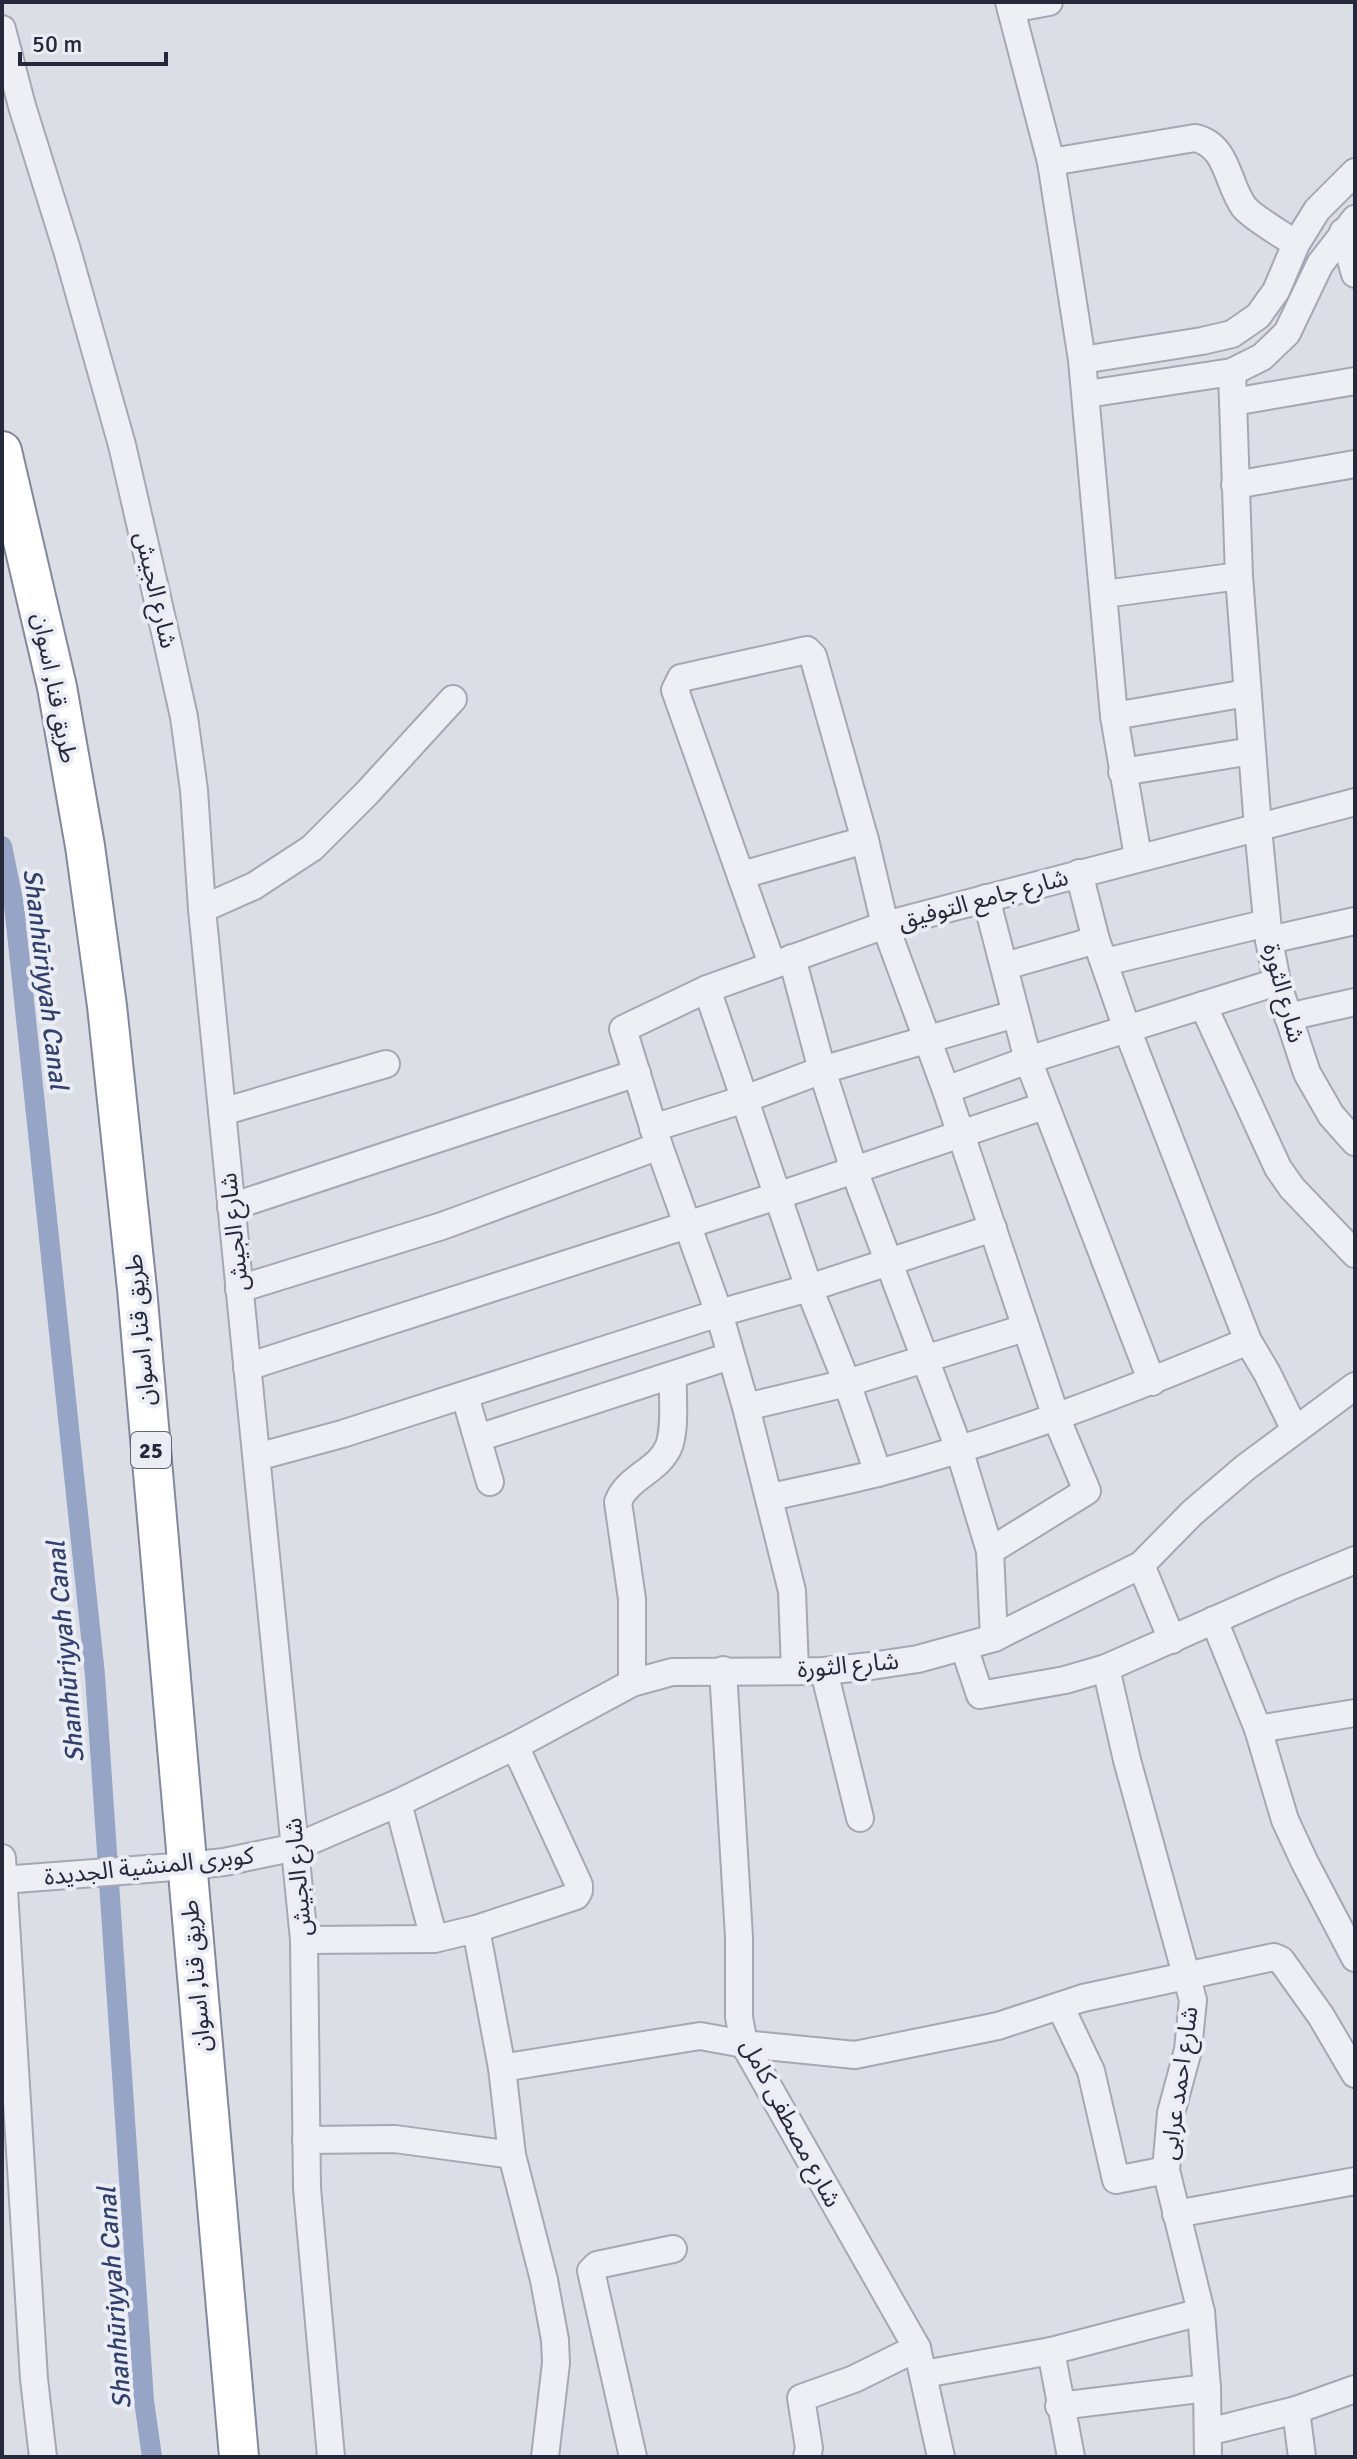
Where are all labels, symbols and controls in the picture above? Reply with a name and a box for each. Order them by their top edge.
scale bar [20,16,166,66]
text: 50 m [32,29,82,59]
street label: شارع الجيش [126,529,184,652]
street label: طريق قنا, اسوان [26,610,84,766]
street label: شارع جامع التوفيق [895,862,1072,938]
water label: Shanhūriyyah Canal [16,867,75,1094]
street label: شارع الثورة [1254,940,1312,1047]
street label: شارع الجيش [213,1171,257,1293]
street label: طريق قنا, اسوان [118,1253,162,1407]
road number: 25 [131,1432,171,1468]
water label: Shanhūriyyah Canal [40,1538,92,1764]
street label: شارع الثورة [796,1646,900,1686]
street label: شارع الجيش [278,1816,320,1937]
street label: كوبرى المنشية الجديدة [43,1840,256,1892]
street label: طريق قنا, اسوان [174,1899,218,2053]
street label: شارع احمد عرابى [1153,2004,1207,2162]
street label: شارع مصطفى كامل [732,2034,848,2213]
water label: Shanhūriyyah Canal [91,2184,139,2410]

